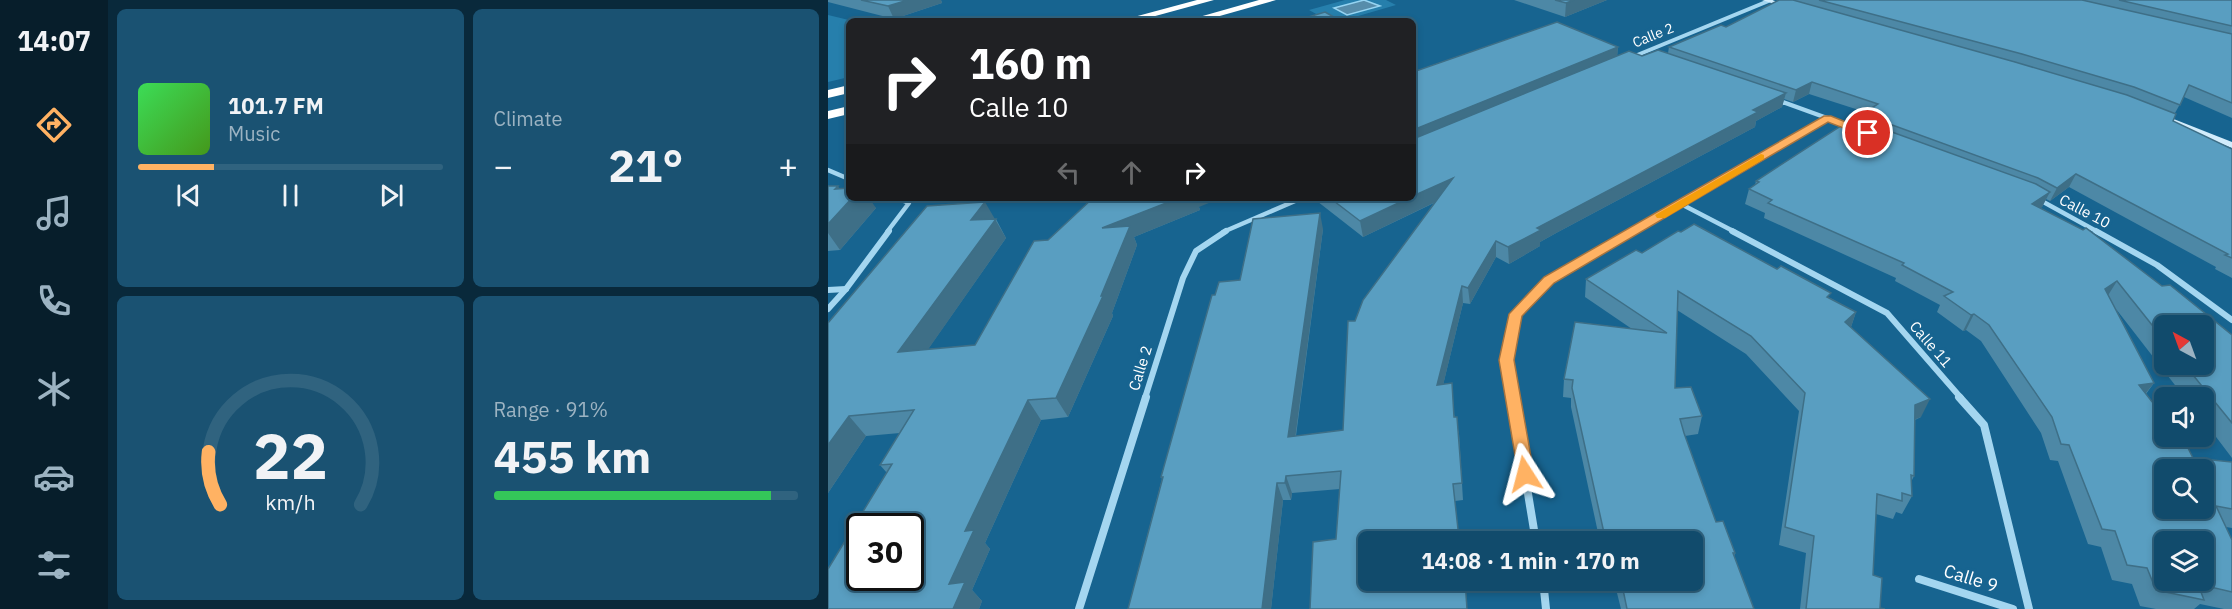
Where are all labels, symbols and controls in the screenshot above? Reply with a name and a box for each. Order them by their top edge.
street label: Calle 2 [1630,19,1676,51]
text: 14:07 [17,23,91,58]
text: 160 m [969,36,1092,91]
icon: right [870,42,948,120]
text: Calle 10 [969,89,1068,124]
text: 101.7 FM [228,91,324,120]
icon: directions [33,104,75,146]
text: Climate [494,105,562,132]
pin [1842,107,1893,158]
icon: arrive [1851,116,1884,149]
text: Music [228,120,280,147]
text: 21° [608,136,683,194]
text: − [494,144,513,187]
text: + [778,144,798,187]
icon: left [1052,156,1085,189]
icon: ahead [1115,156,1148,189]
icon: right [1178,156,1211,189]
icon: previous [172,179,205,212]
icon: pause [274,179,307,212]
icon: next [375,179,408,212]
street label: Calle 10 [2056,190,2114,232]
icon: music [33,192,75,234]
icon: phone [33,280,75,322]
north arrow [2154,315,2214,375]
map controls [2154,315,2214,591]
street label: Calle 11 [1906,317,1956,371]
street label: Calle 2 [1124,343,1156,393]
icon: climate [33,368,75,410]
button: sound [2154,387,2214,447]
text: Range · 91% [494,396,608,423]
text: 22 [253,415,328,496]
text: 455 km [494,427,651,485]
position arrow [1493,442,1557,506]
icon: car [33,456,75,498]
button: search [2154,459,2214,519]
text: km/h [265,488,315,516]
speed limit sign: 30 [846,513,924,591]
button: layers [2154,531,2214,591]
icon: filters [33,544,75,586]
text: 14:08 · 1 min · 170 m [1421,546,1640,575]
street label: Calle 9 [1941,559,2001,597]

